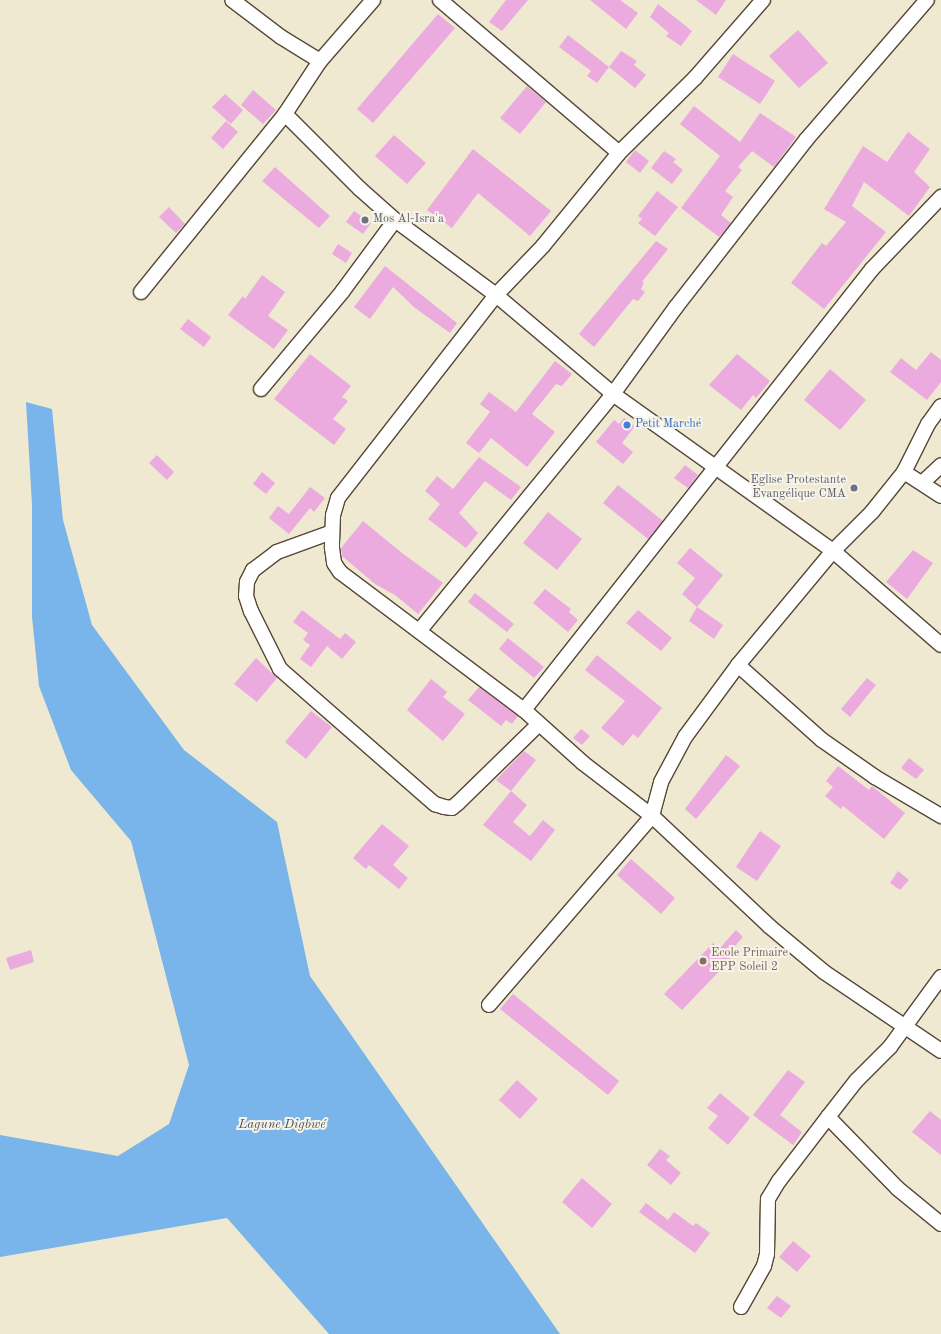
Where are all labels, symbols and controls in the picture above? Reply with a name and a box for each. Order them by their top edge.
place label: Mos Al-Isra'a [373,213,444,227]
marker: Mos Al-Isra'a [360,215,370,225]
place label: Petit Marché [635,418,701,432]
marker: Petit Marché [622,420,632,430]
place label: Eglise Protestante Evangélique CMA [750,474,846,502]
marker: Eglise Protestante Evangélique CMA [849,483,859,493]
place label: Ecole Primaire EPP Soleil 2 [711,947,788,975]
marker: Ecole Primaire EPP Soleil 2 [698,956,708,966]
water label: Lagune Digbwé [238,1117,326,1133]

